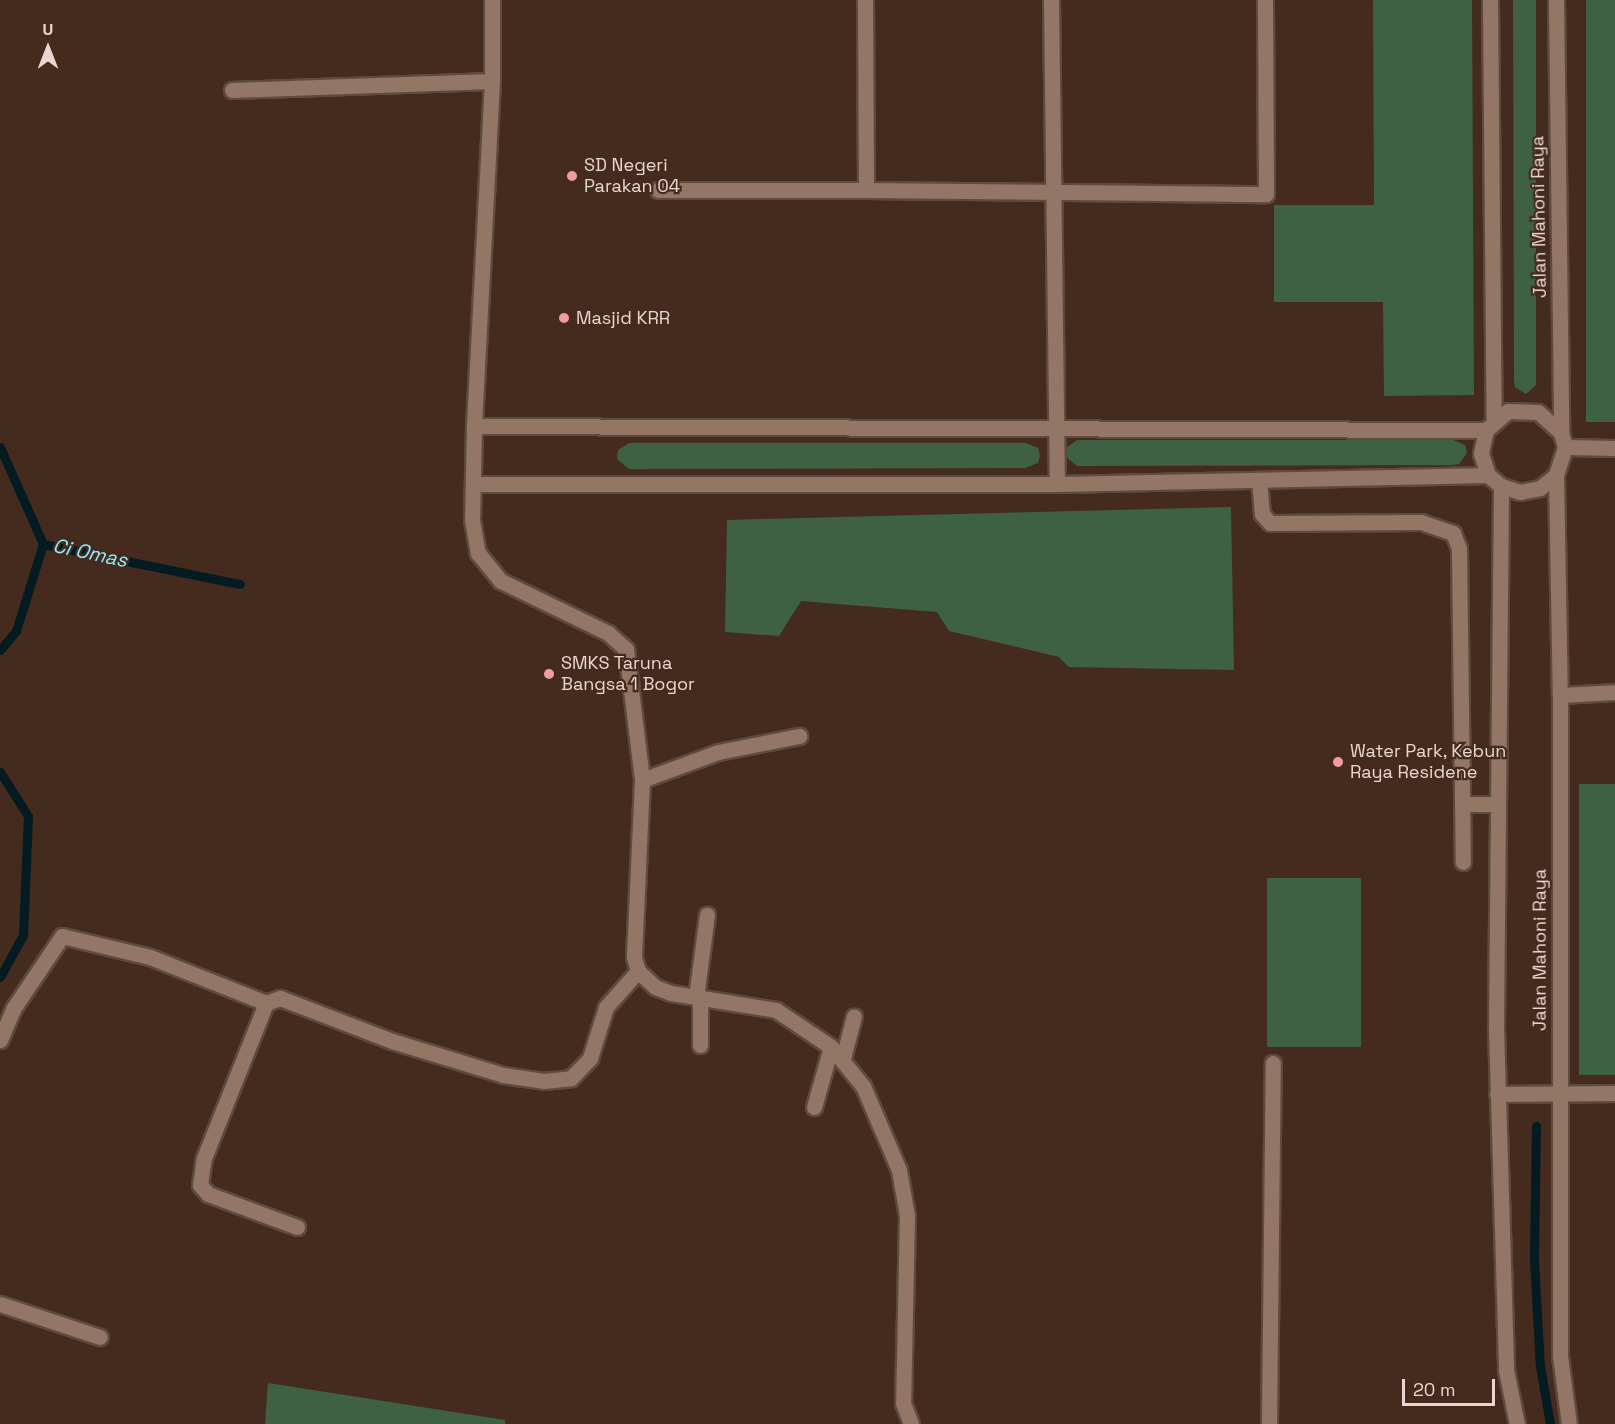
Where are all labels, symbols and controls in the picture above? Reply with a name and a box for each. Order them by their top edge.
north arrow [18,18,78,78]
text: U [43,19,53,40]
street label: Jalan Mahoni Raya [1527,136,1551,298]
place label: SD Negeri Parakan 04 [584,155,680,198]
marker: SD Negeri Parakan 04 [565,169,579,183]
place label: Masjid KRR [576,307,670,329]
marker: Masjid KRR [557,311,571,325]
water label: Ci Omas [51,533,129,573]
place label: SMKS Taruna Bangsa 1 Bogor [561,653,695,696]
marker: SMKS Taruna Bangsa 1 Bogor [542,667,556,681]
place label: Water Park, Kebun Raya Residene [1350,741,1507,783]
marker: Water Park, Kebun Raya Residene [1331,755,1345,769]
street label: Jalan Mahoni Raya [1529,869,1551,1031]
scale bar [1405,1367,1498,1405]
text: 20 m [1413,1378,1456,1401]

